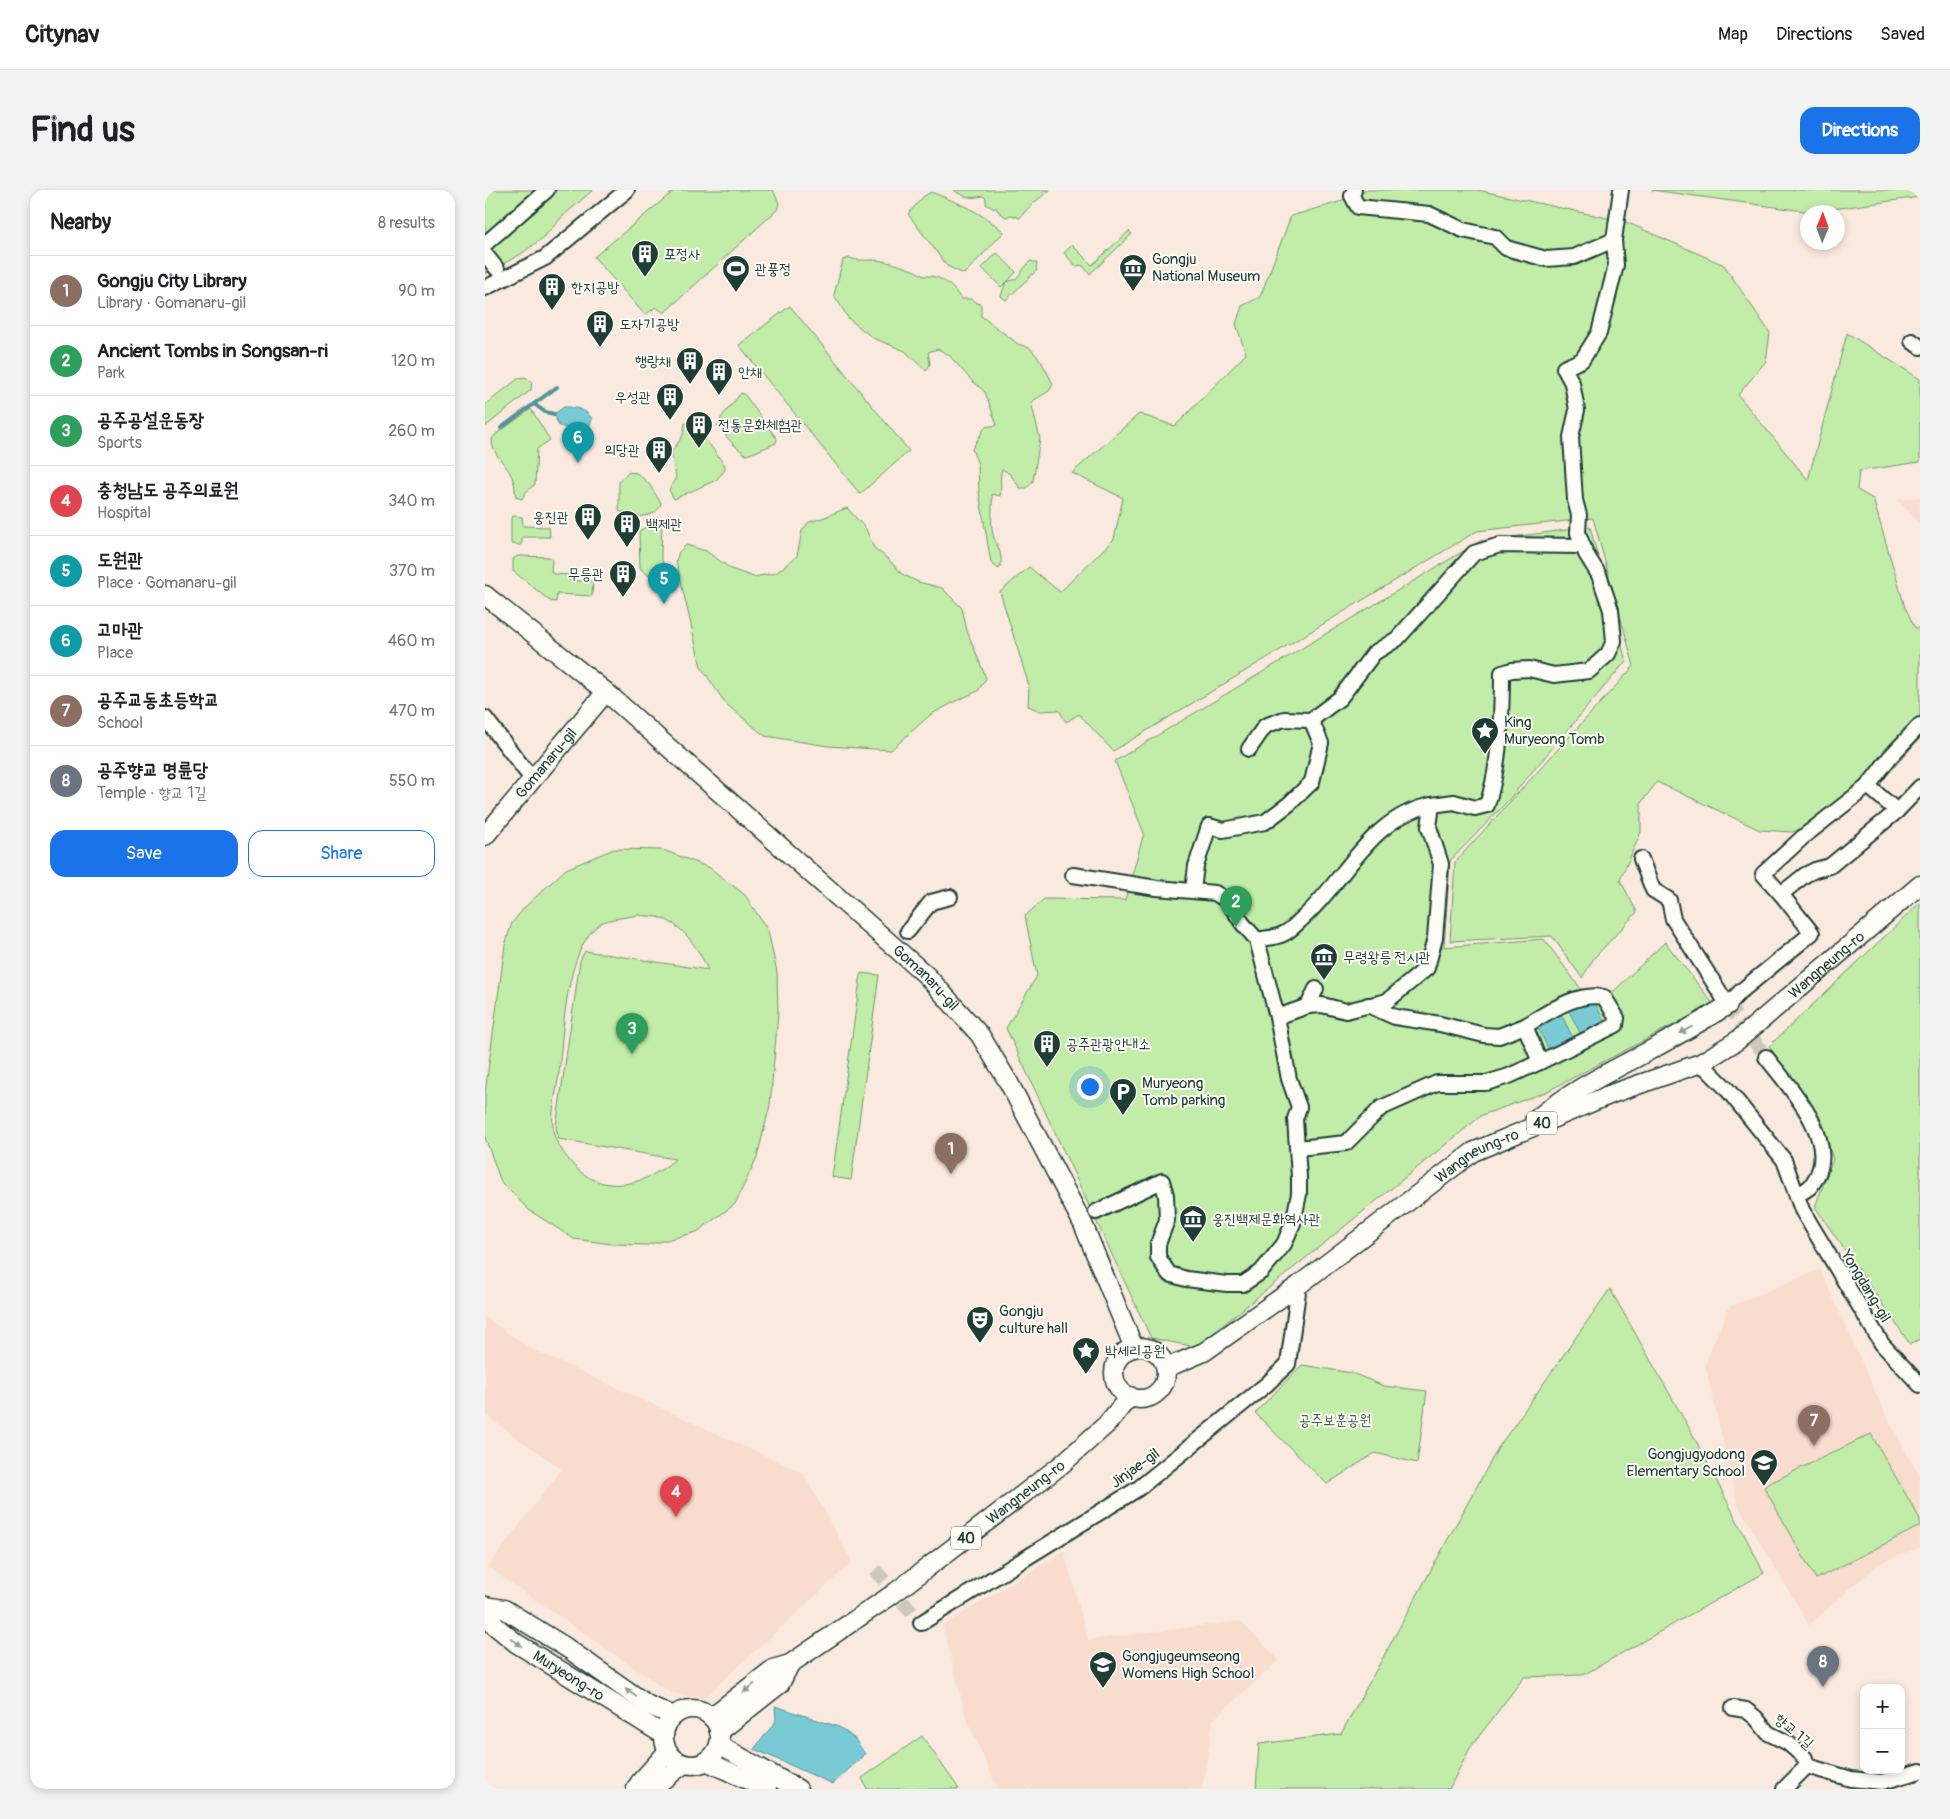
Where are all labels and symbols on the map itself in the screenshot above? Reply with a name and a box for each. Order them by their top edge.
north arrow [1800,205,1845,250]
building icon: 포정사 [630,239,660,278]
place label: 포정사 [664,245,700,264]
place label: Gongju National Museum [1152,250,1260,286]
museum icon: Gongju National Museum [1118,253,1148,292]
sports icon: 관풍정 [721,254,751,293]
place label: 관풍정 [755,260,791,279]
building icon: 한지공방 [537,272,567,311]
place label: 한지공방 [571,278,620,297]
building icon: 도자기공방 [585,309,615,348]
place label: 도자기공방 [619,315,680,334]
building icon: 행랑채 [675,346,705,385]
place label: 행랑채 [635,352,671,371]
building icon: 안채 [704,357,734,396]
place label: 안채 [738,363,762,382]
building icon: 우성관 [655,382,685,421]
place label: 우성관 [615,388,651,407]
building icon: 전통문화체험관 [684,410,714,449]
place label: 전통문화체험관 [718,416,803,435]
pin: 6 [562,422,594,463]
building icon: 의당관 [644,435,674,474]
place label: 의당관 [604,441,640,460]
building icon: 웅진관 [573,502,603,541]
place label: 웅진관 [533,508,569,527]
building icon: 백제관 [612,509,642,548]
place label: 백제관 [646,515,682,534]
building icon: 무릉관 [608,559,638,598]
pin: 5 [648,563,680,604]
place label: 무릉관 [568,565,604,584]
place label: King Muryeong Tomb [1504,713,1605,749]
place icon: King Muryeong Tomb [1470,716,1500,755]
street label: Gomanaru-gil [512,725,581,803]
pin: 2 [1220,886,1252,927]
street label: Wangneung-ro [1785,927,1869,1003]
street label: Gomanaru-gil [888,941,963,1015]
museum icon: 무령왕릉 전시관 [1309,942,1339,981]
place label: 무령왕릉 전시관 [1343,948,1431,967]
pin: 3 [616,1013,648,1054]
one-way arrow [1679,1026,1694,1034]
building icon: 공주관광안내소 [1032,1029,1062,1068]
place label: 공주관광안내소 [1066,1035,1151,1054]
your location [1077,1074,1103,1100]
place label: Muryeong Tomb parking [1142,1074,1225,1110]
parking icon: Muryeong Tomb parking [1108,1077,1138,1116]
road number: 40 [1527,1111,1557,1134]
street label: Wangneung-ro [1431,1125,1522,1188]
pin: 1 [935,1133,967,1174]
museum icon: 웅진백제문화역사관 [1178,1204,1208,1243]
place label: 웅진백제문화역사관 [1212,1210,1321,1229]
street label: Yongdang-gil [1836,1246,1895,1326]
place label: Gongju culture hall [999,1302,1068,1338]
theatre icon: Gongju culture hall [965,1305,995,1344]
place icon: 박세리공원 [1071,1336,1101,1375]
place label: 박세리공원 [1105,1342,1165,1361]
pin: 7 [1798,1405,1830,1446]
park label: 공주보훈공원 [1299,1411,1371,1430]
street label: Jinjae-gil [1107,1444,1164,1493]
place label: Gongjugyodong Elementary School [1627,1445,1745,1481]
school or university icon: Gongjugyodong Elementary School [1749,1448,1779,1487]
street label: Wangneung-ro [983,1456,1069,1529]
pin: 4 [660,1476,692,1517]
road number: 40 [951,1526,981,1550]
one-way arrow [510,1637,523,1647]
pin: 8 [1807,1646,1839,1687]
street label: Muryeong-ro [529,1647,608,1706]
place label: Gongjugeumseong Womens High School [1122,1647,1254,1683]
school or university icon: Gongjugeumseong Womens High School [1088,1650,1118,1689]
one-way arrow [743,1682,756,1693]
one-way arrow [624,1688,638,1698]
street label: 향교 1길 [1770,1710,1817,1753]

